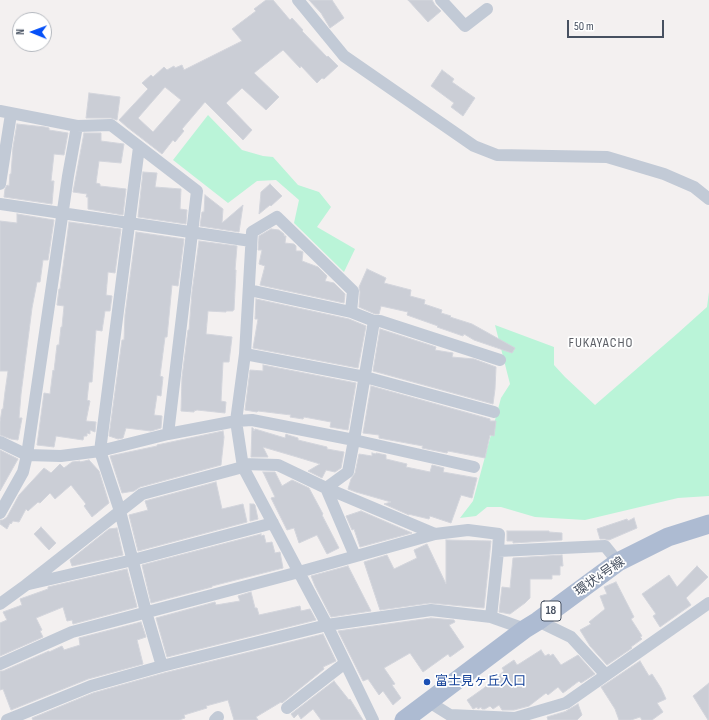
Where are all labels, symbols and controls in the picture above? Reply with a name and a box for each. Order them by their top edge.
north arrow [12,12,52,52]
scale bar [569,12,666,38]
text: 50 m [574,19,594,34]
text: N [14,29,27,35]
district label: FUKAYACHO [569,335,633,351]
street label: 環状4号線 [572,554,628,600]
road number: 18 [541,601,561,621]
place label: 富士見ヶ丘入口 [435,674,526,690]
marker: 富士見ヶ丘入口 [422,677,432,687]

